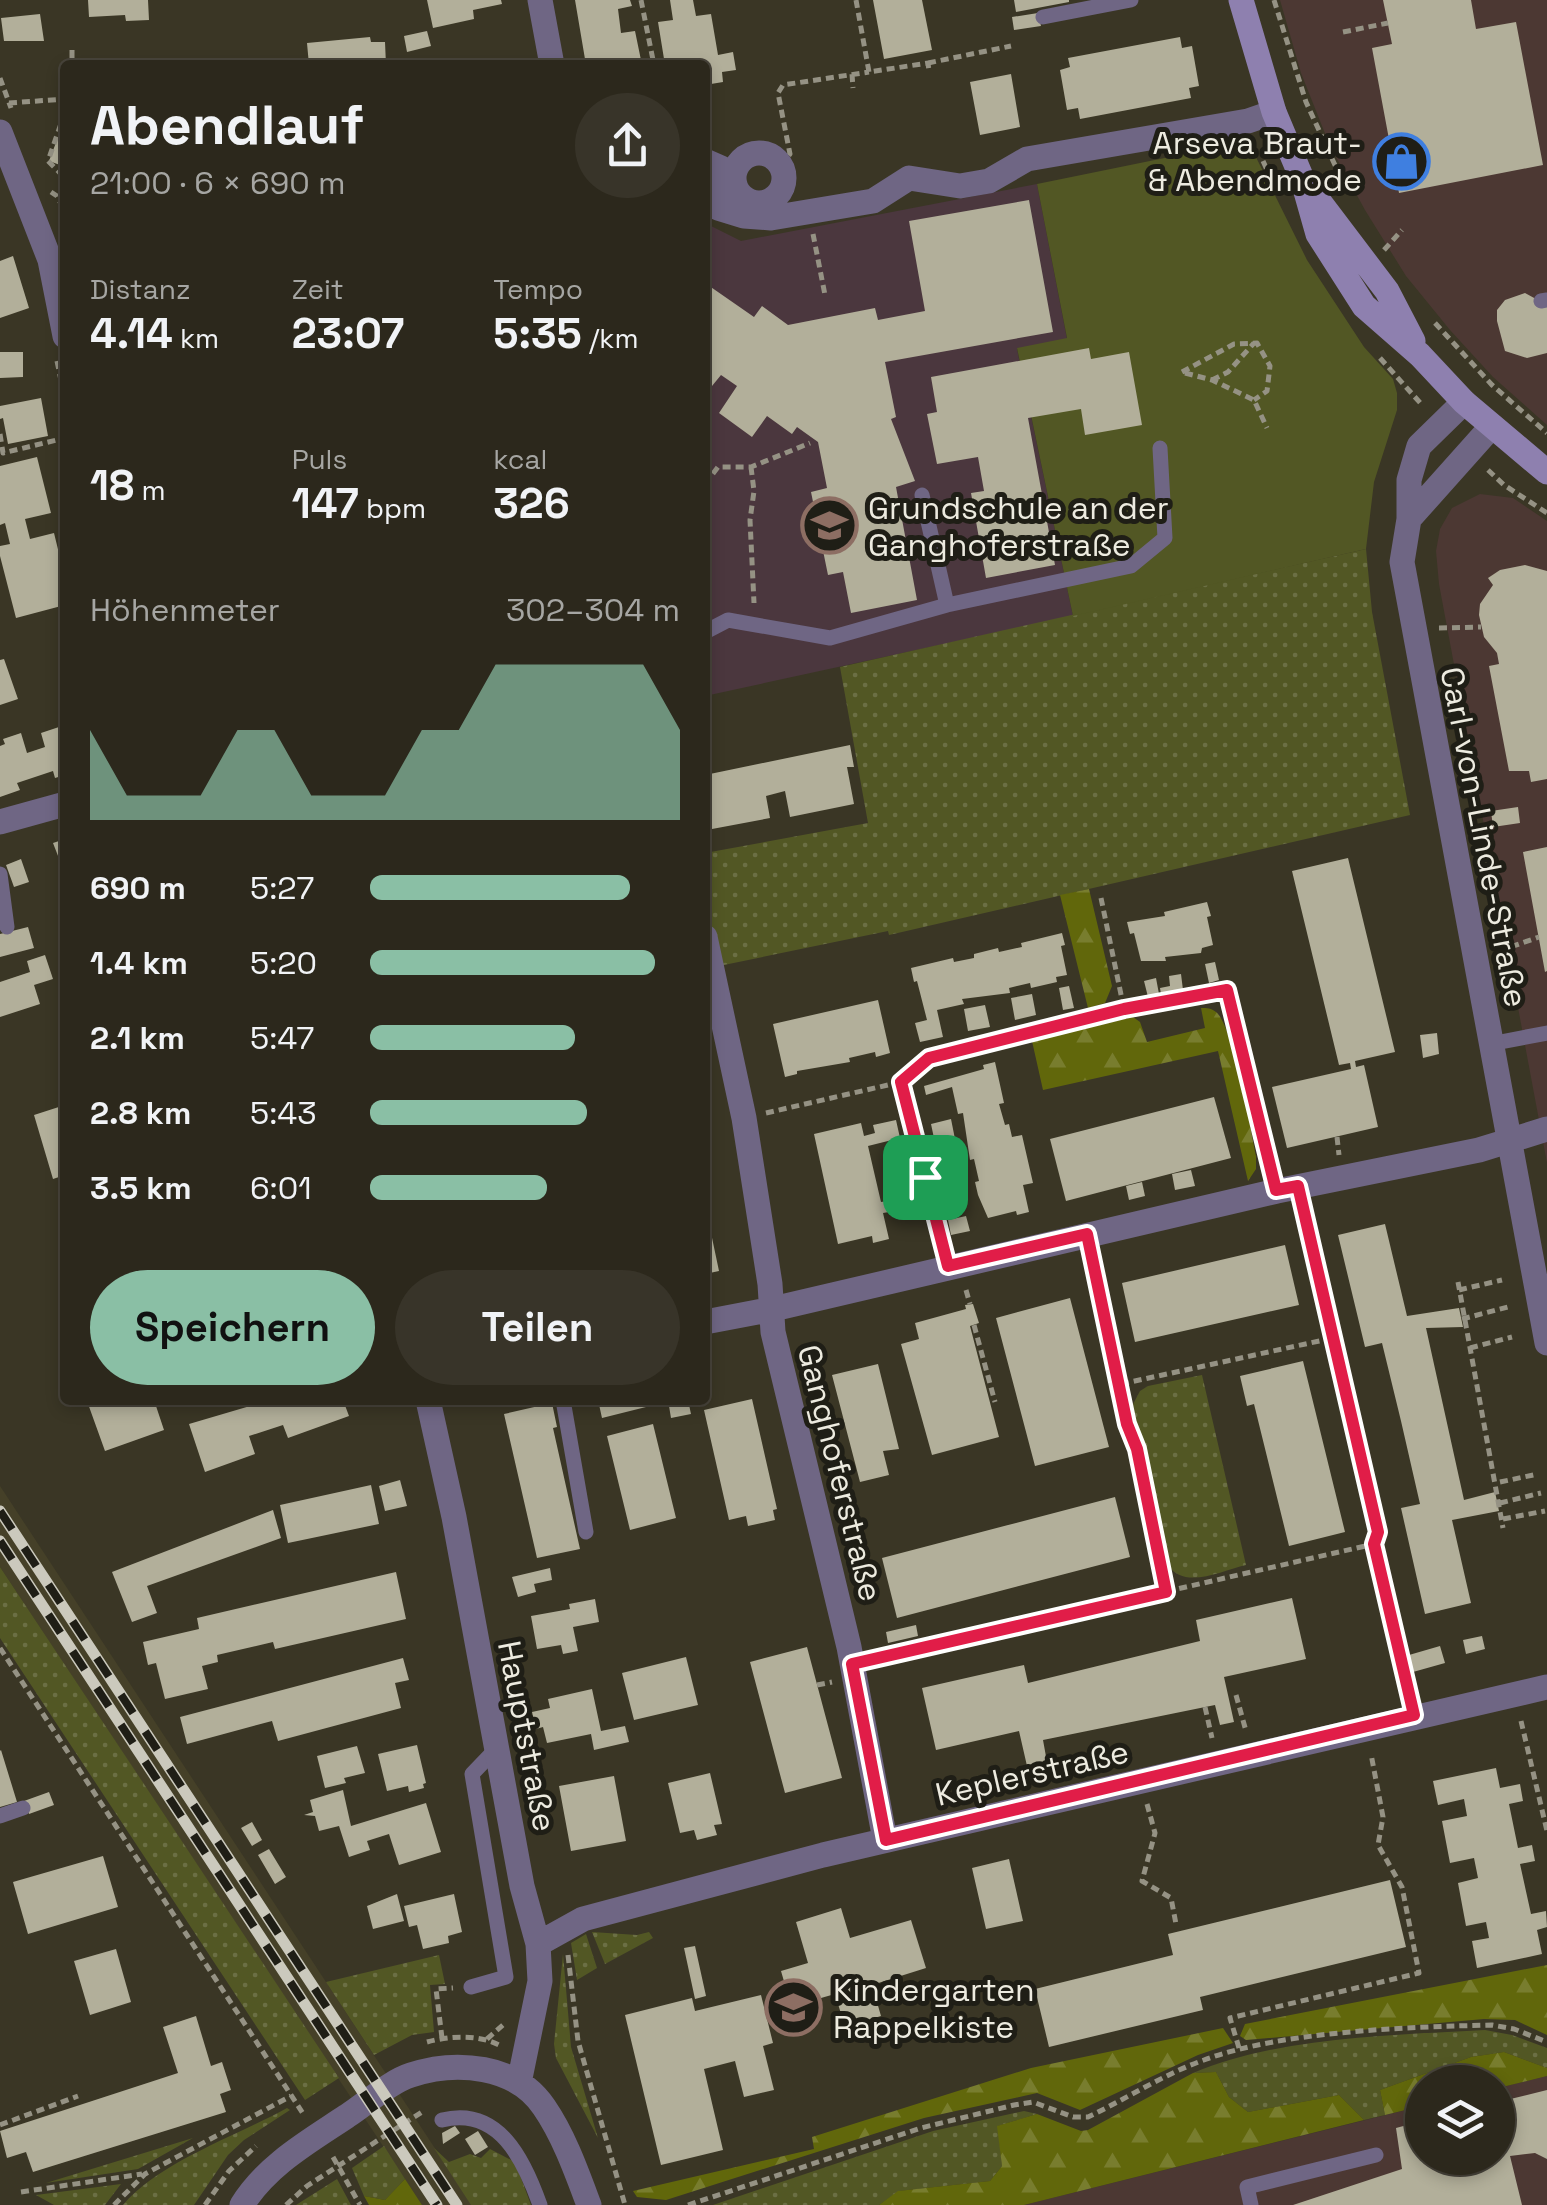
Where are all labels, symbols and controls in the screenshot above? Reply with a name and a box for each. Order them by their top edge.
text: Abendlauf [90,90,364,160]
button: share [575,93,680,198]
place label: Arseva Braut- & Abendmode [1148,123,1362,200]
shop icon: Arseva Braut- & Abendmode [1371,131,1431,191]
text: 21:00 · 6 × 690 m [90,163,346,203]
text: Distanz [90,271,191,307]
text: Zeit [292,271,344,307]
text: Tempo [493,271,583,307]
text: 4.14 [90,307,173,360]
text: 23:07 [292,307,404,360]
text: 5:35 [493,307,582,360]
text: km [173,320,219,356]
text: /km [582,320,638,356]
text: Puls [292,441,347,477]
text: kcal [493,441,547,477]
text: 18 [90,459,134,512]
text: m [134,472,165,508]
text: 147 [292,477,359,530]
text: 326 [493,477,570,530]
place label: Grundschule an der Ganghoferstraße [868,488,1169,565]
text: bpm [359,490,426,526]
school or university icon: Grundschule an der Ganghoferstraße [799,496,859,556]
text: Höhenmeter [90,590,280,630]
text: 302–304 m [506,590,680,630]
street label: Carl-von-Linde-Straße [1431,663,1537,1011]
text: 690 m [90,868,186,908]
text: 5:27 [250,868,314,908]
text: 1.4 km [90,943,188,983]
text: 5:20 [250,943,317,983]
text: 2.1 km [90,1018,185,1058]
text: 5:47 [250,1018,314,1058]
text: 2.8 km [90,1093,191,1133]
text: 5:43 [250,1093,317,1133]
pin [883,1135,968,1220]
icon: arrive [898,1150,953,1205]
text: 3.5 km [90,1168,192,1208]
text: 6:01 [250,1168,312,1208]
button: Speichern [90,1270,375,1385]
button: Teilen [395,1270,680,1385]
street label: Ganghoferstraße [789,1341,891,1605]
street label: Hauptstraße [489,1637,565,1835]
street label: Keplerstraße [931,1731,1133,1815]
place label: Kindergarten Rappelkiste [833,1970,1035,2047]
school or university icon: Kindergarten Rappelkiste [764,1978,824,2038]
map controls [1405,2065,1515,2175]
button: layers [1405,2065,1515,2175]

